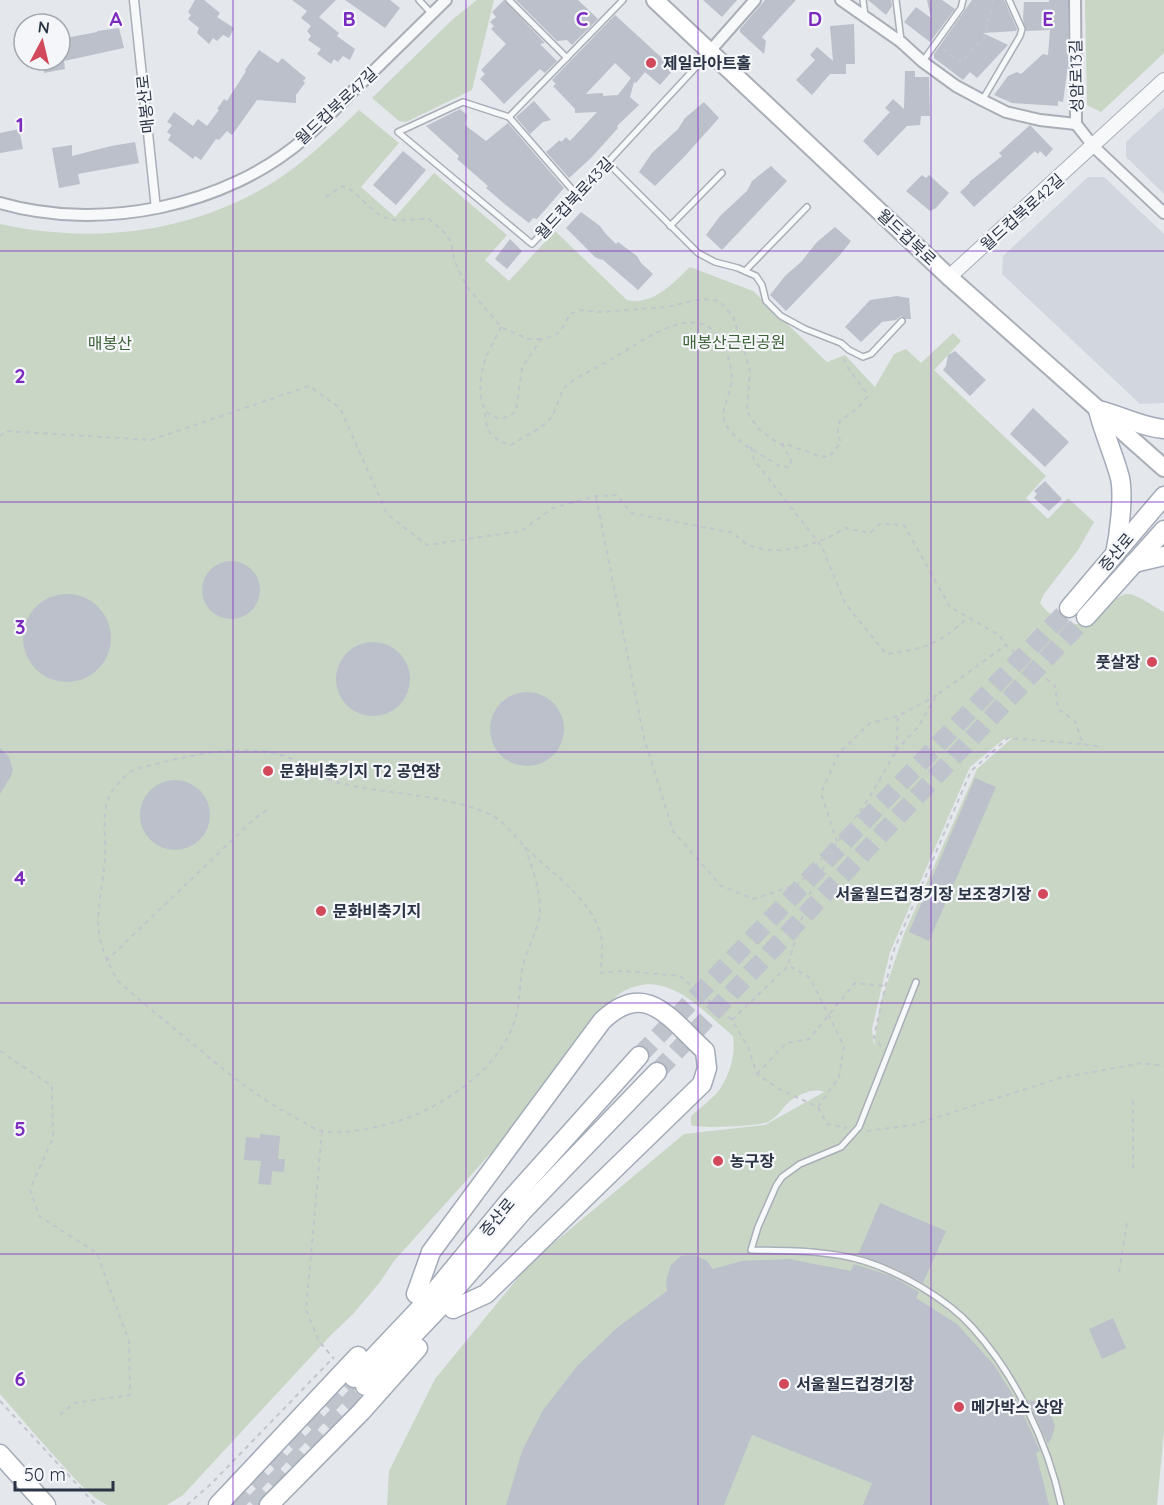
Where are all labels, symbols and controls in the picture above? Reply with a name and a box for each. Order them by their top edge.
text: A [110,6,123,31]
text: B [342,6,356,31]
text: C [576,6,589,31]
text: D [808,6,822,31]
text: E [1042,6,1054,31]
north arrow [12,12,72,72]
text: N [37,16,51,38]
street label: 성암로13길 [1065,39,1087,113]
place label: 제일라아트홀 [663,53,751,73]
marker: 제일라아트홀 [644,56,658,70]
street label: 월드컵북로47길 [291,63,381,149]
street label: 매봉산로 [132,73,158,134]
text: 1 [16,112,24,137]
street label: 월드컵북로43길 [531,153,617,243]
street label: 월드컵북로42길 [976,169,1068,255]
street label: 월드컵북로 [873,205,941,270]
park label: 매봉산근린공원 [682,332,786,352]
park label: 매봉산 [88,333,132,353]
text: 2 [14,363,26,388]
street label: 증산로 [1094,528,1138,575]
text: 3 [15,614,25,639]
place label: 풋살장 [1096,652,1140,672]
marker: 풋살장 [1145,655,1159,669]
place label: 문화비축기지 T2 공연장 [280,761,441,781]
marker: 문화비축기지 T2 공연장 [261,764,275,778]
text: 4 [14,865,26,890]
place label: 서울월드컵경기장 보조경기장 [835,884,1031,904]
marker: 서울월드컵경기장 보조경기장 [1036,887,1050,901]
place label: 문화비축기지 [333,901,421,921]
marker: 문화비축기지 [314,904,328,918]
text: 5 [14,1116,26,1141]
place label: 농구장 [730,1151,774,1171]
marker: 농구장 [711,1154,725,1168]
street label: 증산로 [475,1193,519,1240]
text: 6 [14,1366,26,1391]
place label: 서울월드컵경기장 [796,1374,914,1394]
marker: 서울월드컵경기장 [777,1377,791,1391]
place label: 메가박스 상암 [971,1397,1064,1417]
marker: 메가박스 상암 [952,1400,966,1414]
scale bar [15,1454,112,1492]
text: 50 m [24,1463,66,1486]

